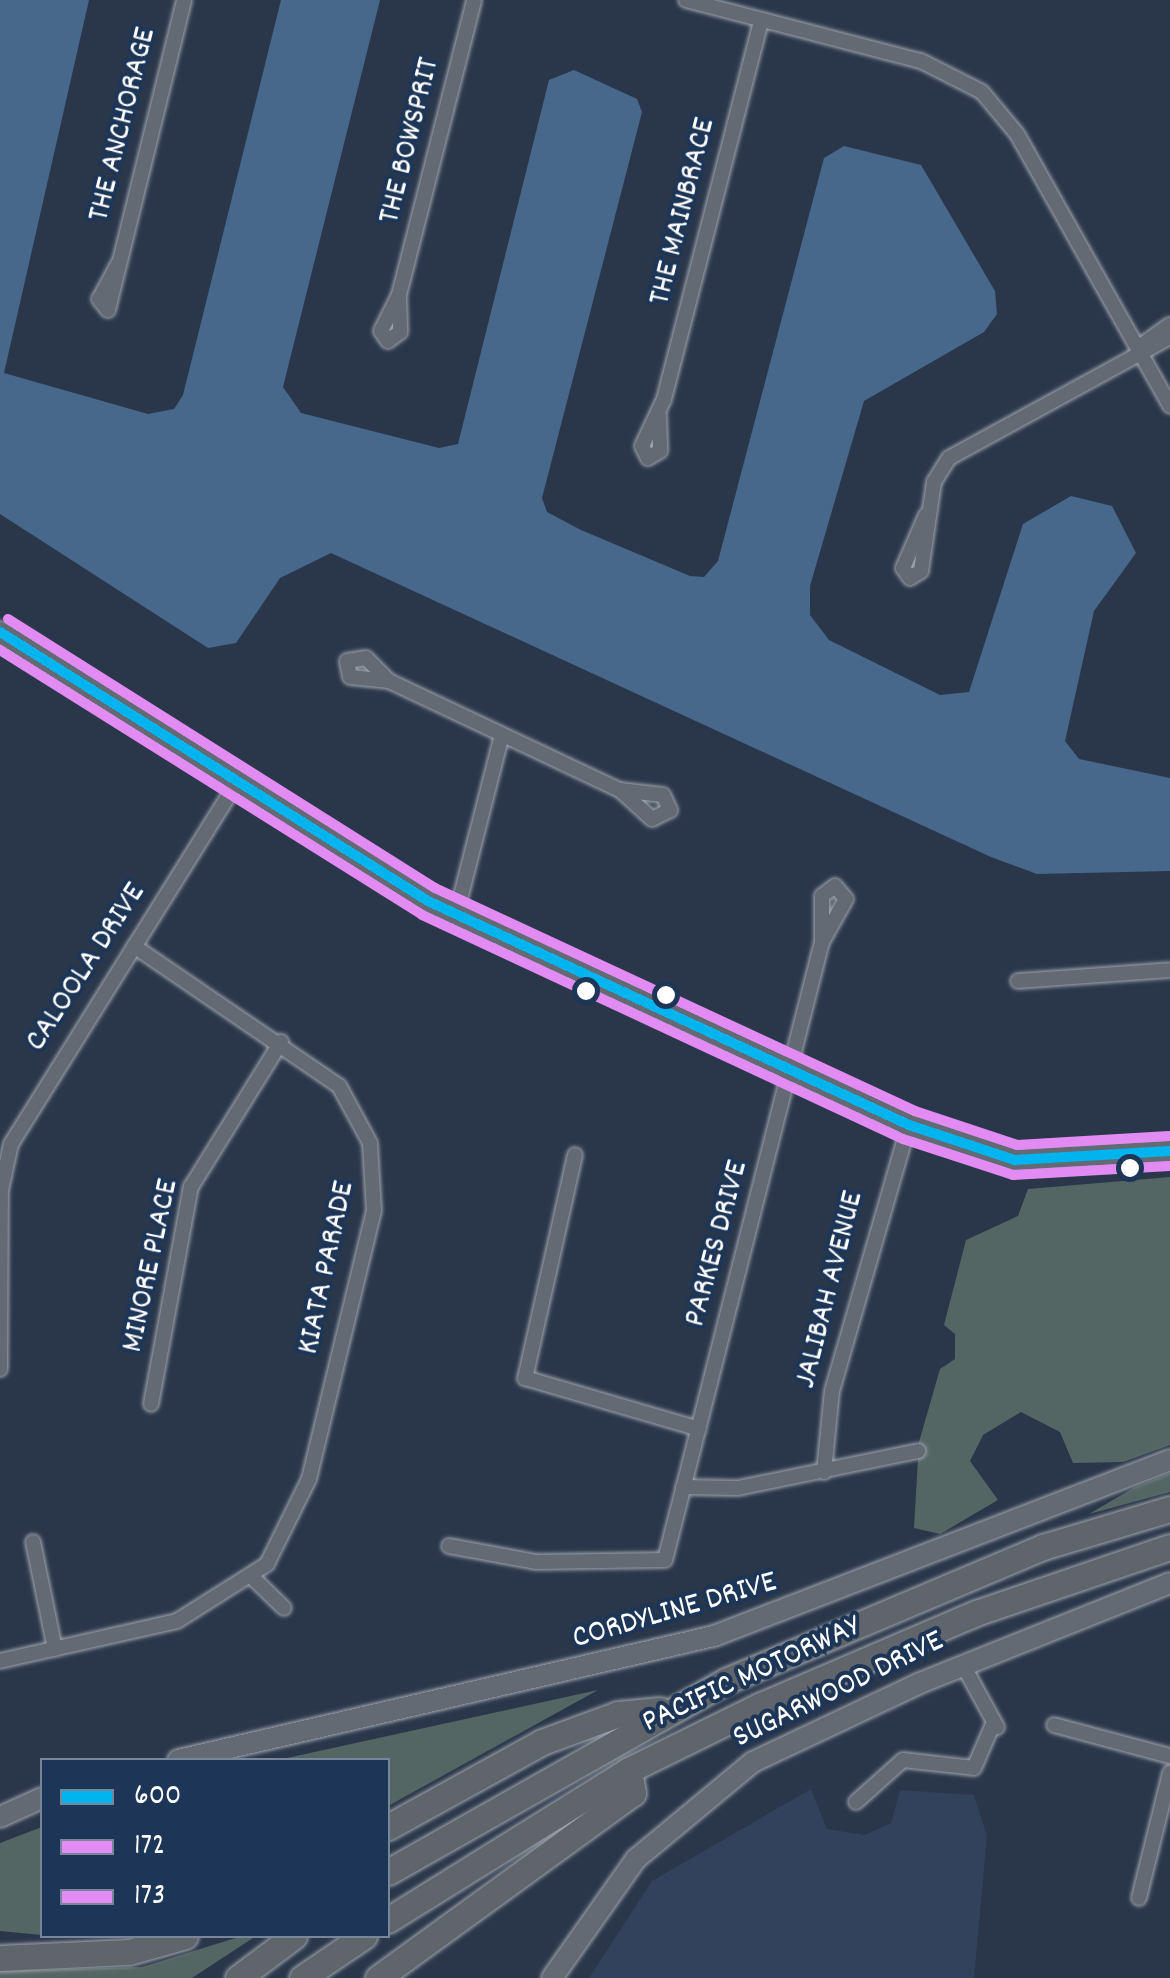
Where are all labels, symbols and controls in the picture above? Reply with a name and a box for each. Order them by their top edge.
street label: THE ANCHORAGE [81,24,167,226]
street label: THE BOWSPRIT [372,54,450,228]
street label: THE MAINBRACE [642,114,726,310]
street label: CALOOLA DRIVE [18,877,156,1059]
unlabelled marker [576,981,596,1001]
unlabelled marker [656,985,676,1005]
street label: PARKES DRIVE [677,1157,759,1331]
unlabelled marker [1120,1158,1140,1178]
street label: MINORE PLACE [115,1176,189,1356]
street label: KIATA PARADE [291,1178,365,1358]
street label: JALIBAH AVENUE [788,1188,874,1392]
street label: CORDYLINE DRIVE [568,1565,782,1659]
street label: PACIFIC MOTORWAY [637,1609,867,1743]
street label: SUGARWOOD DRIVE [727,1623,951,1759]
legend [40,1758,390,1938]
text: 600 [134,1776,181,1819]
text: 172 [134,1826,165,1869]
text: 173 [134,1876,165,1919]

